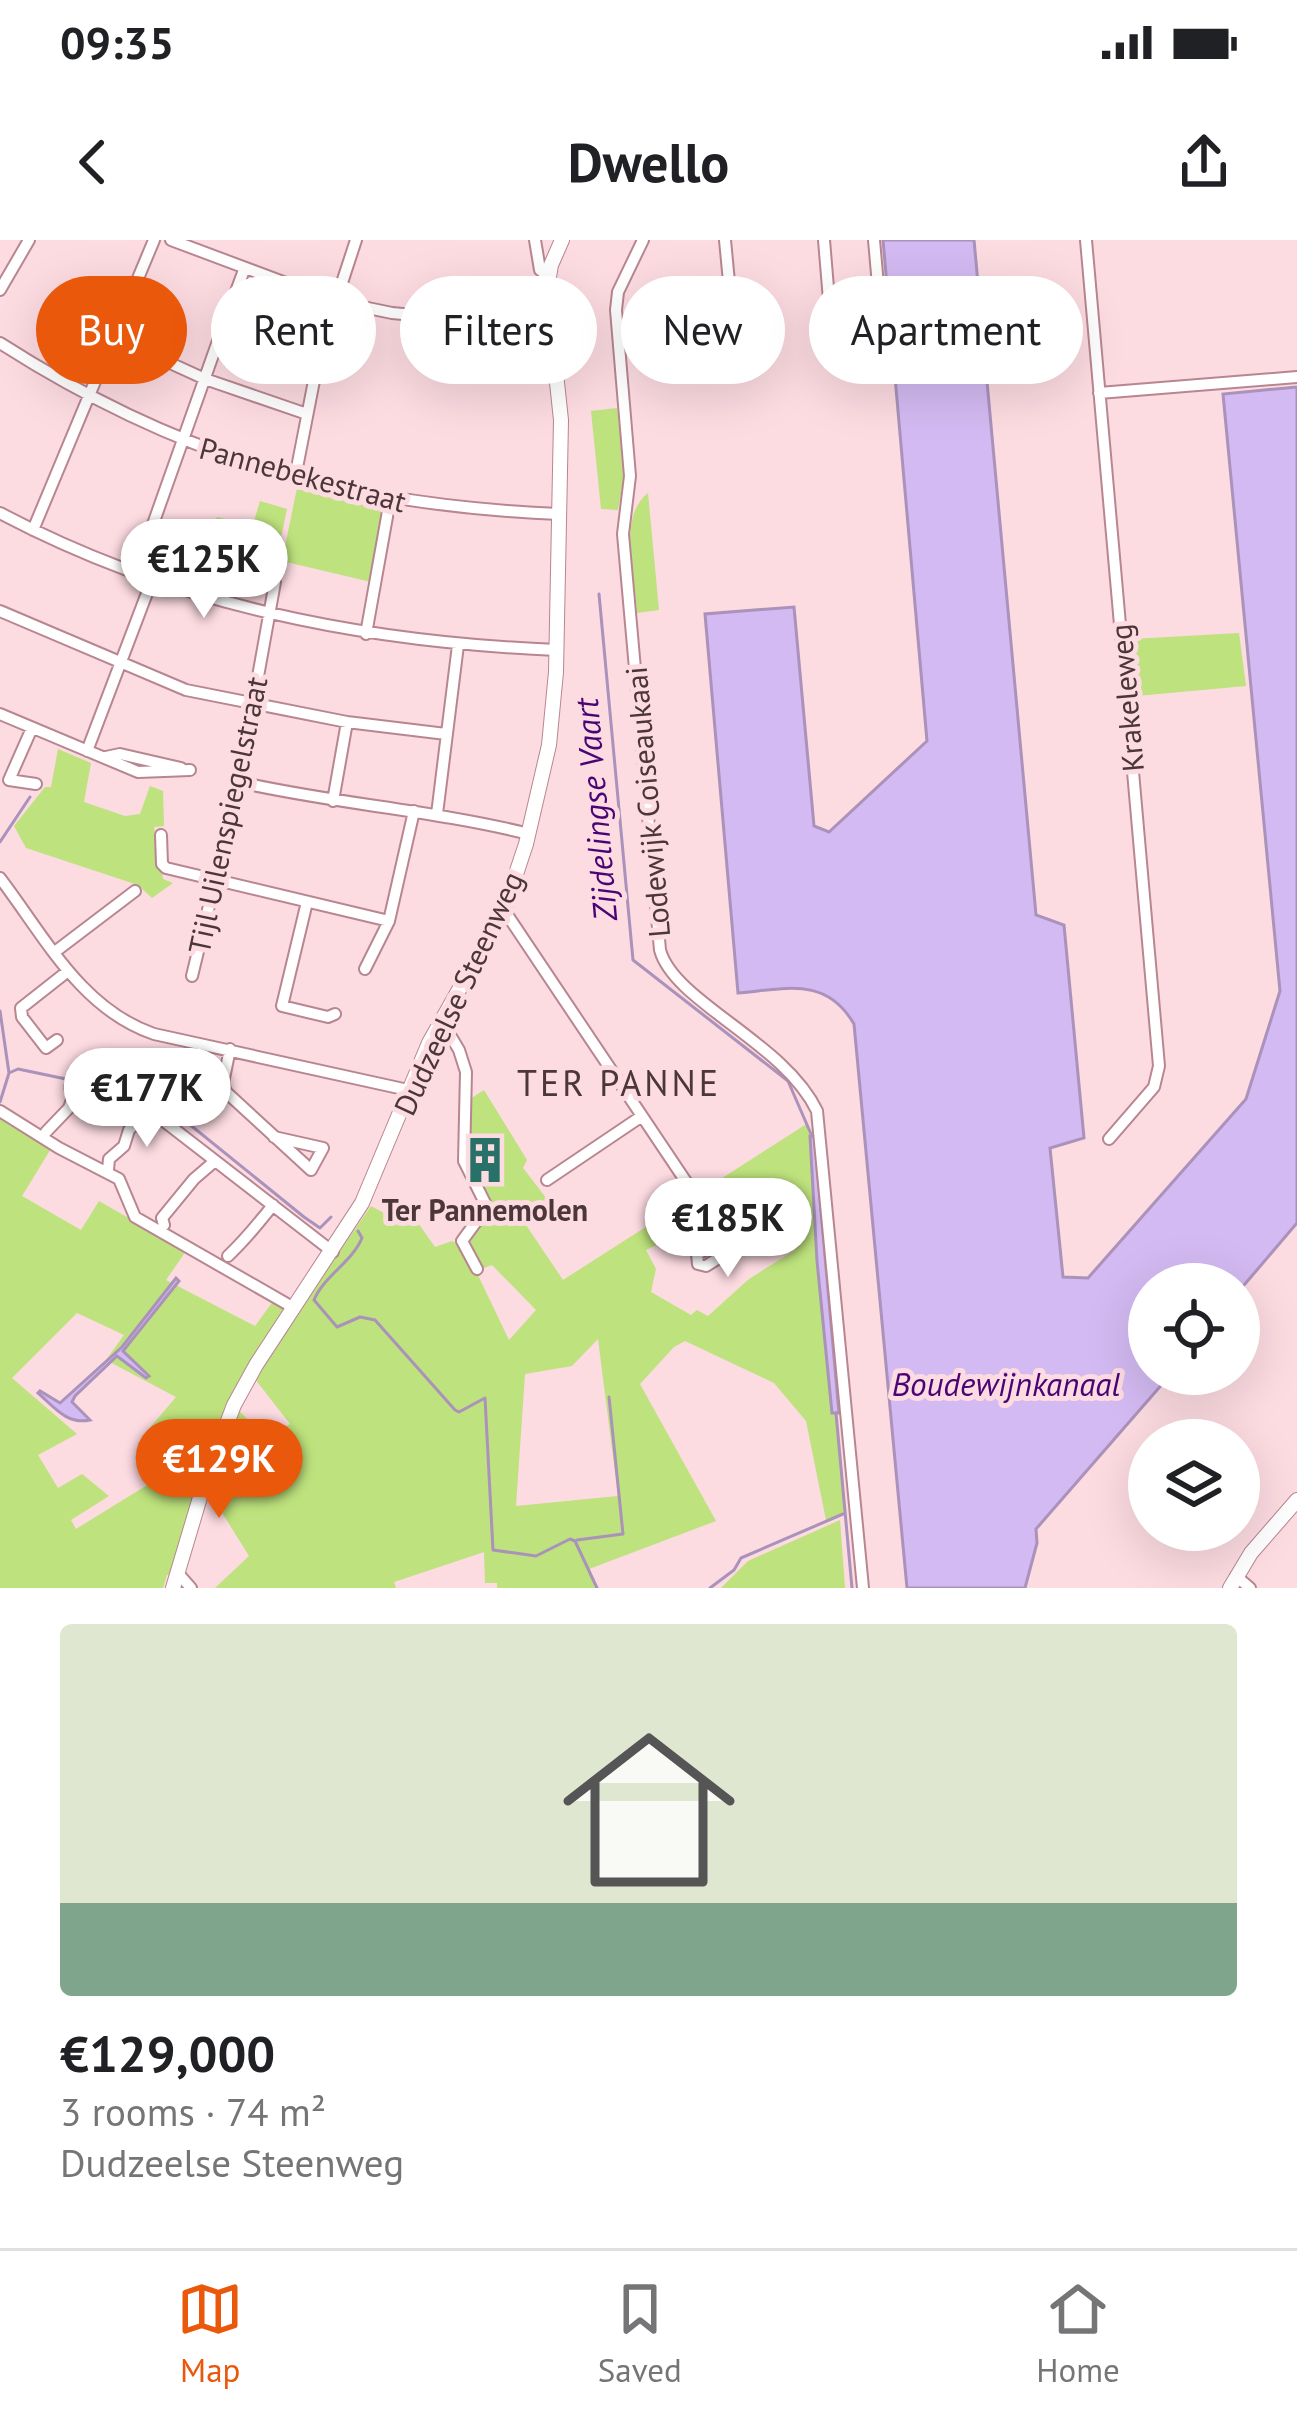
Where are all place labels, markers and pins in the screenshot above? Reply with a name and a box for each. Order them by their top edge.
pin: €125K [120,519,288,621]
pin: €177K [63,1048,231,1150]
building icon: Ter Pannemolen [460,1135,510,1185]
pin: €185K [644,1178,812,1280]
place label: Ter Pannemolen [382,1190,588,1229]
pin: €129K [135,1419,303,1521]

